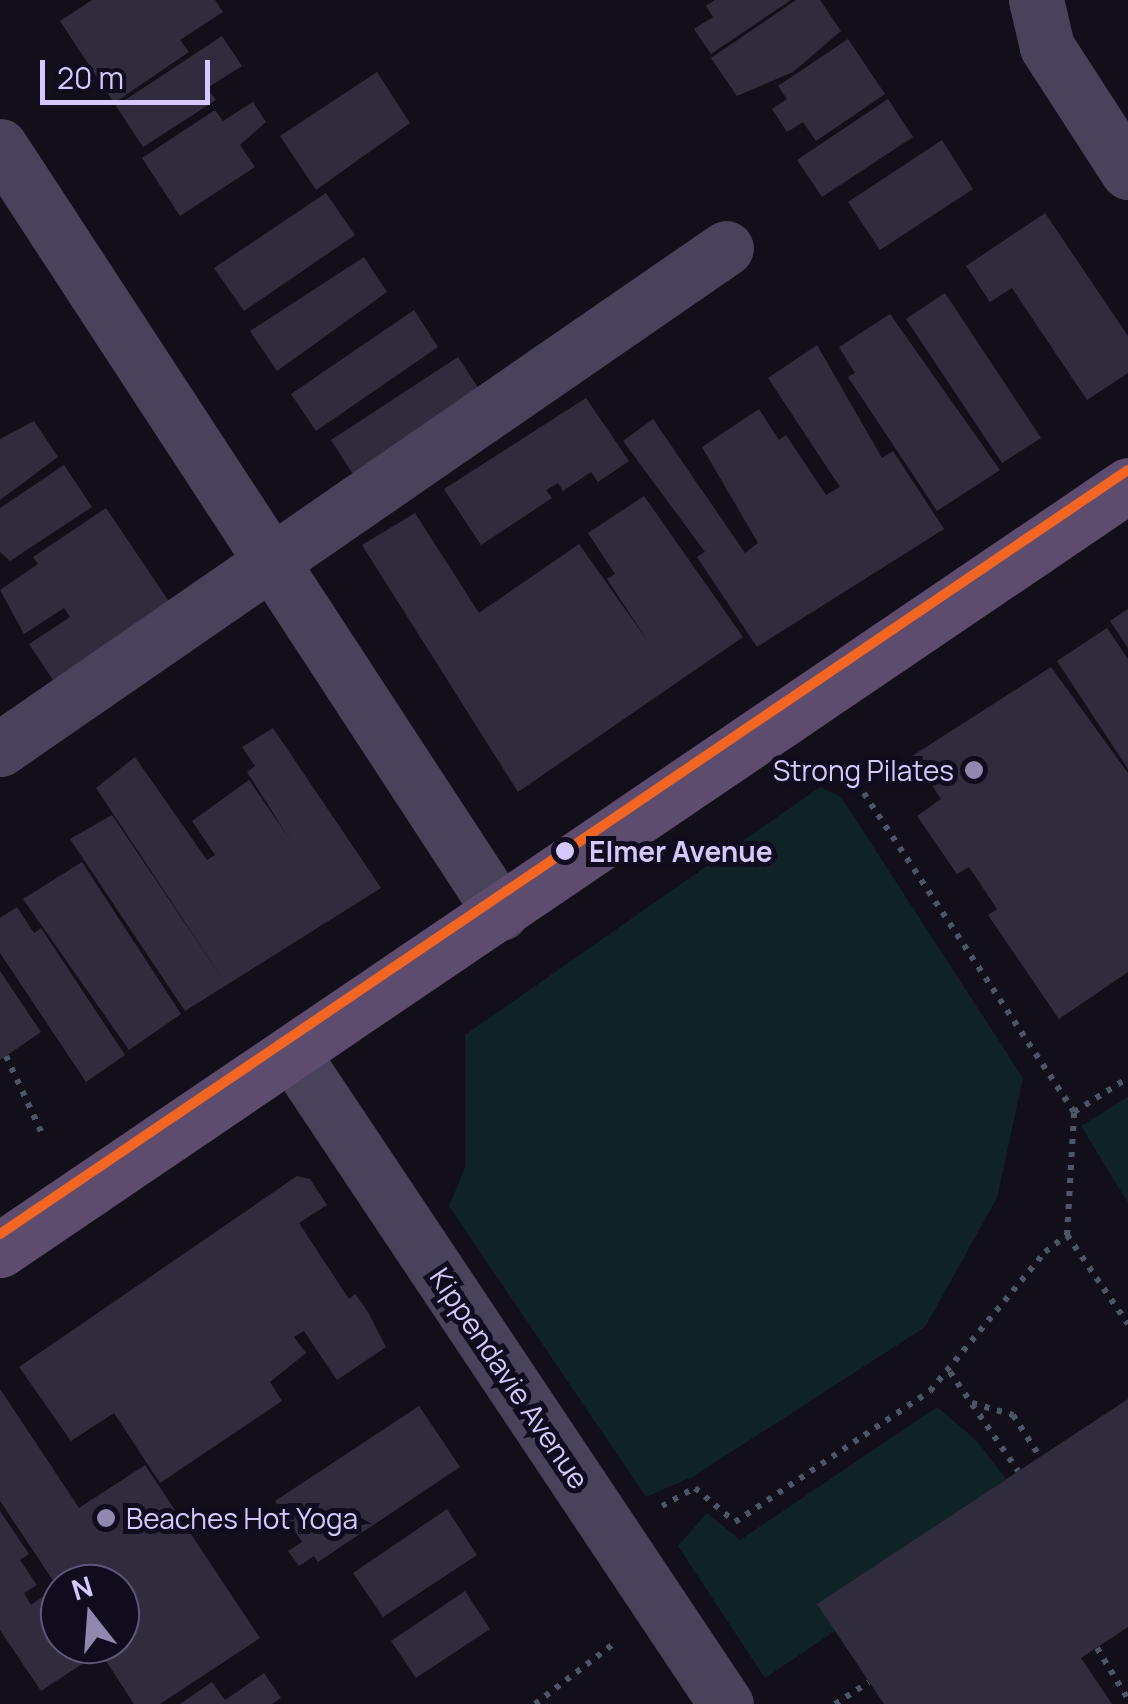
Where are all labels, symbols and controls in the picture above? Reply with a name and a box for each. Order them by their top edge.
scale bar [45,40,215,102]
text: 20 m [57,57,124,98]
place label: Strong Pilates [773,753,954,787]
marker: Strong Pilates [963,759,985,781]
place label: Elmer Avenue [589,834,773,868]
marker: Elmer Avenue [550,836,580,866]
street label: Kippendavie Avenue [424,1261,596,1495]
place label: Beaches Hot Yoga [126,1501,358,1535]
marker: Beaches Hot Yoga [95,1507,117,1529]
north arrow [40,1564,140,1664]
text: N [67,1566,97,1608]

